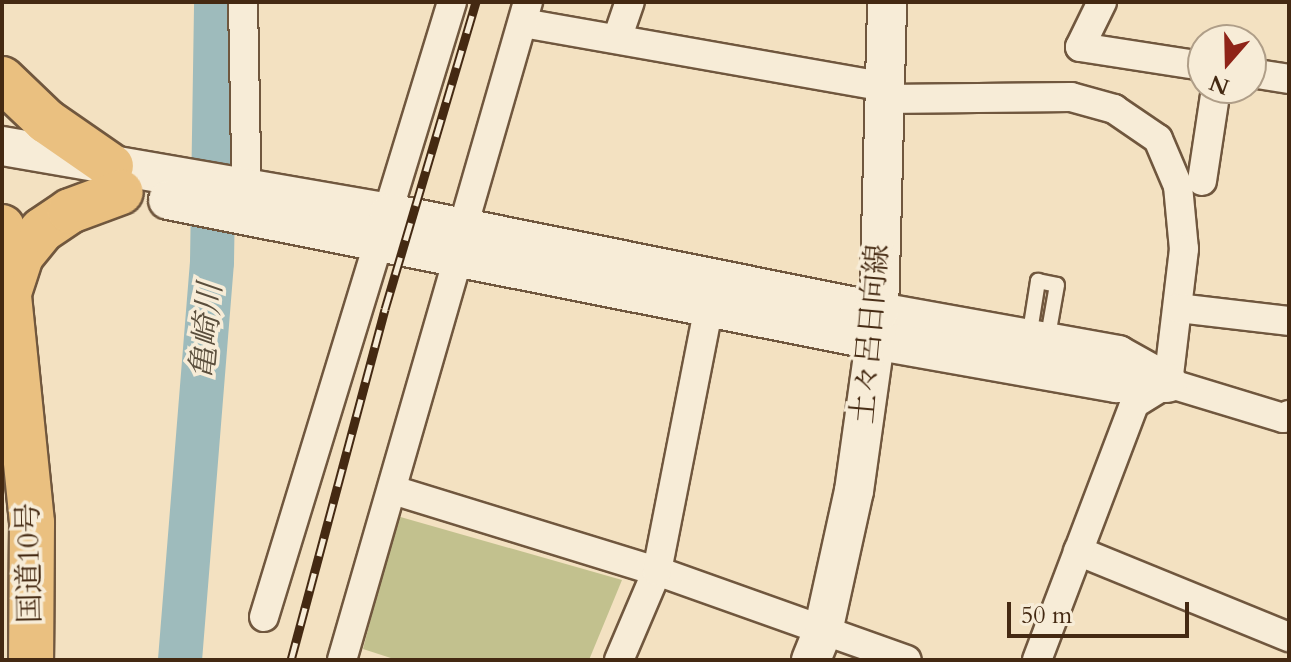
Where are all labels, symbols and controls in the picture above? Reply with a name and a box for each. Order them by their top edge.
north arrow [1187,24,1267,104]
text: N [1205,67,1234,102]
street label: 土々呂日向線 [845,243,897,425]
water label: 亀崎川 [184,282,230,380]
street label: 国道10号 [11,502,49,624]
scale bar [1011,586,1193,636]
text: 50 m [1021,599,1072,632]

